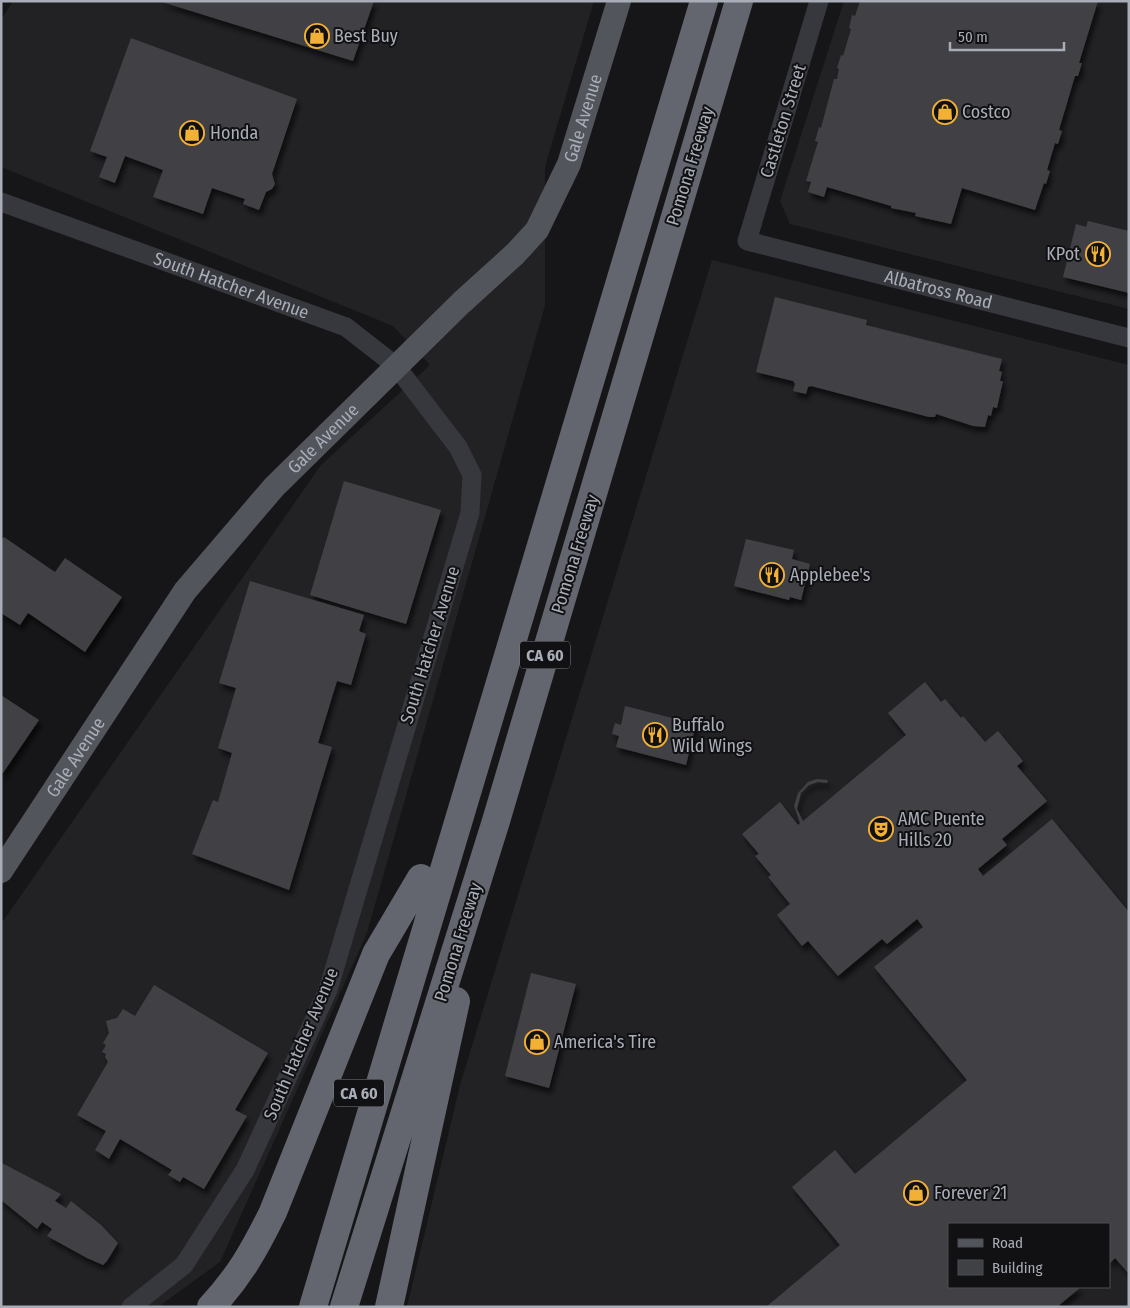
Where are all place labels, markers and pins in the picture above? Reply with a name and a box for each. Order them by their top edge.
shop icon: Best Buy [304,23,330,49]
place label: Best Buy [334,25,398,47]
shop icon: Costco [932,99,958,125]
place label: Costco [962,101,1010,123]
shop icon: Honda [179,120,205,146]
place label: Honda [210,122,259,144]
restaurant icon: KPot [1085,241,1111,267]
place label: KPot [1046,243,1080,265]
restaurant icon: Applebee's [759,562,785,588]
place label: Applebee's [790,564,871,586]
place label: Buffalo Wild Wings [672,714,752,757]
restaurant icon: Buffalo Wild Wings [642,722,668,748]
place label: AMC Puente Hills 20 [898,808,985,851]
theatre icon: AMC Puente Hills 20 [868,816,894,842]
shop icon: America's Tire [524,1029,550,1055]
place label: America's Tire [554,1031,656,1053]
shop icon: Forever 21 [903,1180,929,1206]
place label: Forever 21 [934,1182,1007,1204]

